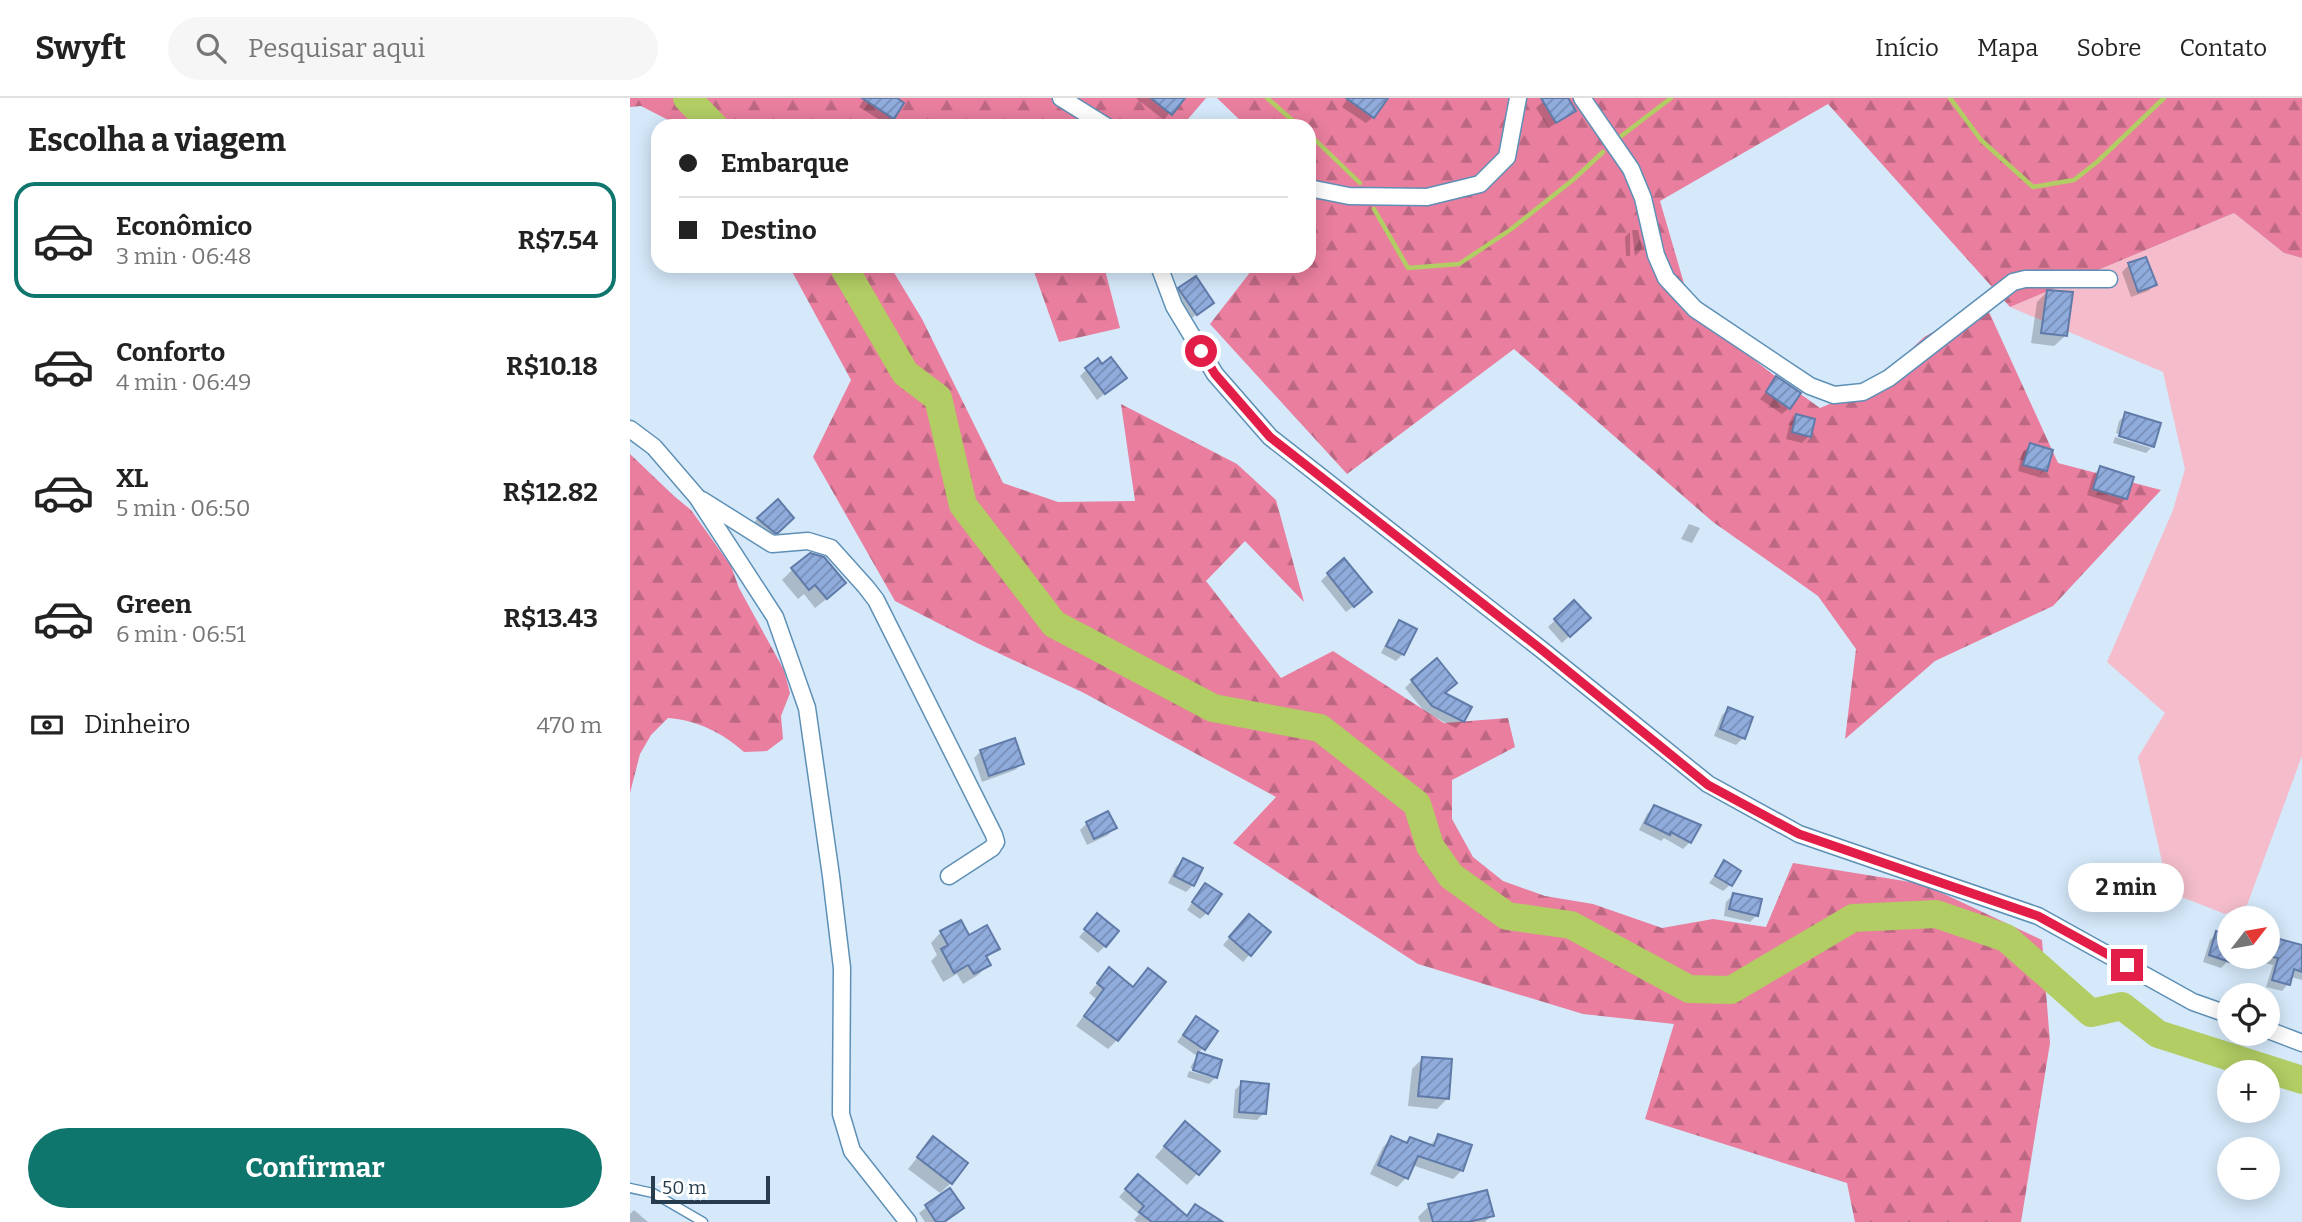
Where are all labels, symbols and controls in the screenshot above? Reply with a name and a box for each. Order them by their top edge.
search box [168,17,658,80]
text: Swyft [35,28,126,68]
icon: search [192,29,230,67]
text: Pesquisar aqui [248,33,425,64]
text: Início [1875,34,1939,62]
text: Mapa [1977,34,2038,62]
text: Sobre [2076,34,2141,62]
text: Contato [2179,34,2267,62]
text: Escolha a viagem [28,121,286,159]
text: Embarque [721,148,849,179]
icon: car [32,209,95,272]
text: Econômico [116,211,252,242]
text: Destino [721,215,817,246]
text: R$7.54 [518,225,598,256]
text: 3 min · 06:48 [116,242,251,270]
icon: car [32,335,95,398]
route start [1185,335,1217,367]
text: Conforto [116,337,225,368]
text: R$10.18 [506,351,598,382]
text: 4 min · 06:49 [116,368,251,396]
icon: car [32,461,95,524]
text: XL [116,463,148,494]
text: R$12.82 [503,477,598,508]
text: 5 min · 06:50 [116,494,250,522]
icon: car [32,587,95,650]
text: Green [116,589,192,620]
text: R$13.43 [503,603,598,634]
text: 6 min · 06:51 [116,620,246,648]
icon: cash [28,706,66,744]
text: Dinheiro [84,709,190,740]
text: 470 m [536,711,602,739]
callout: 2 min [2069,864,2185,912]
text: 2 min [2095,873,2157,901]
north arrow [2217,906,2280,970]
map controls [2217,906,2280,1200]
route end [2111,949,2143,981]
button: locate [2217,983,2280,1046]
button: + [2217,1060,2280,1123]
button: Confirmar [28,1128,602,1208]
button: − [2217,1137,2280,1200]
scale bar [651,1173,770,1205]
text: 50 m [662,1176,706,1199]

